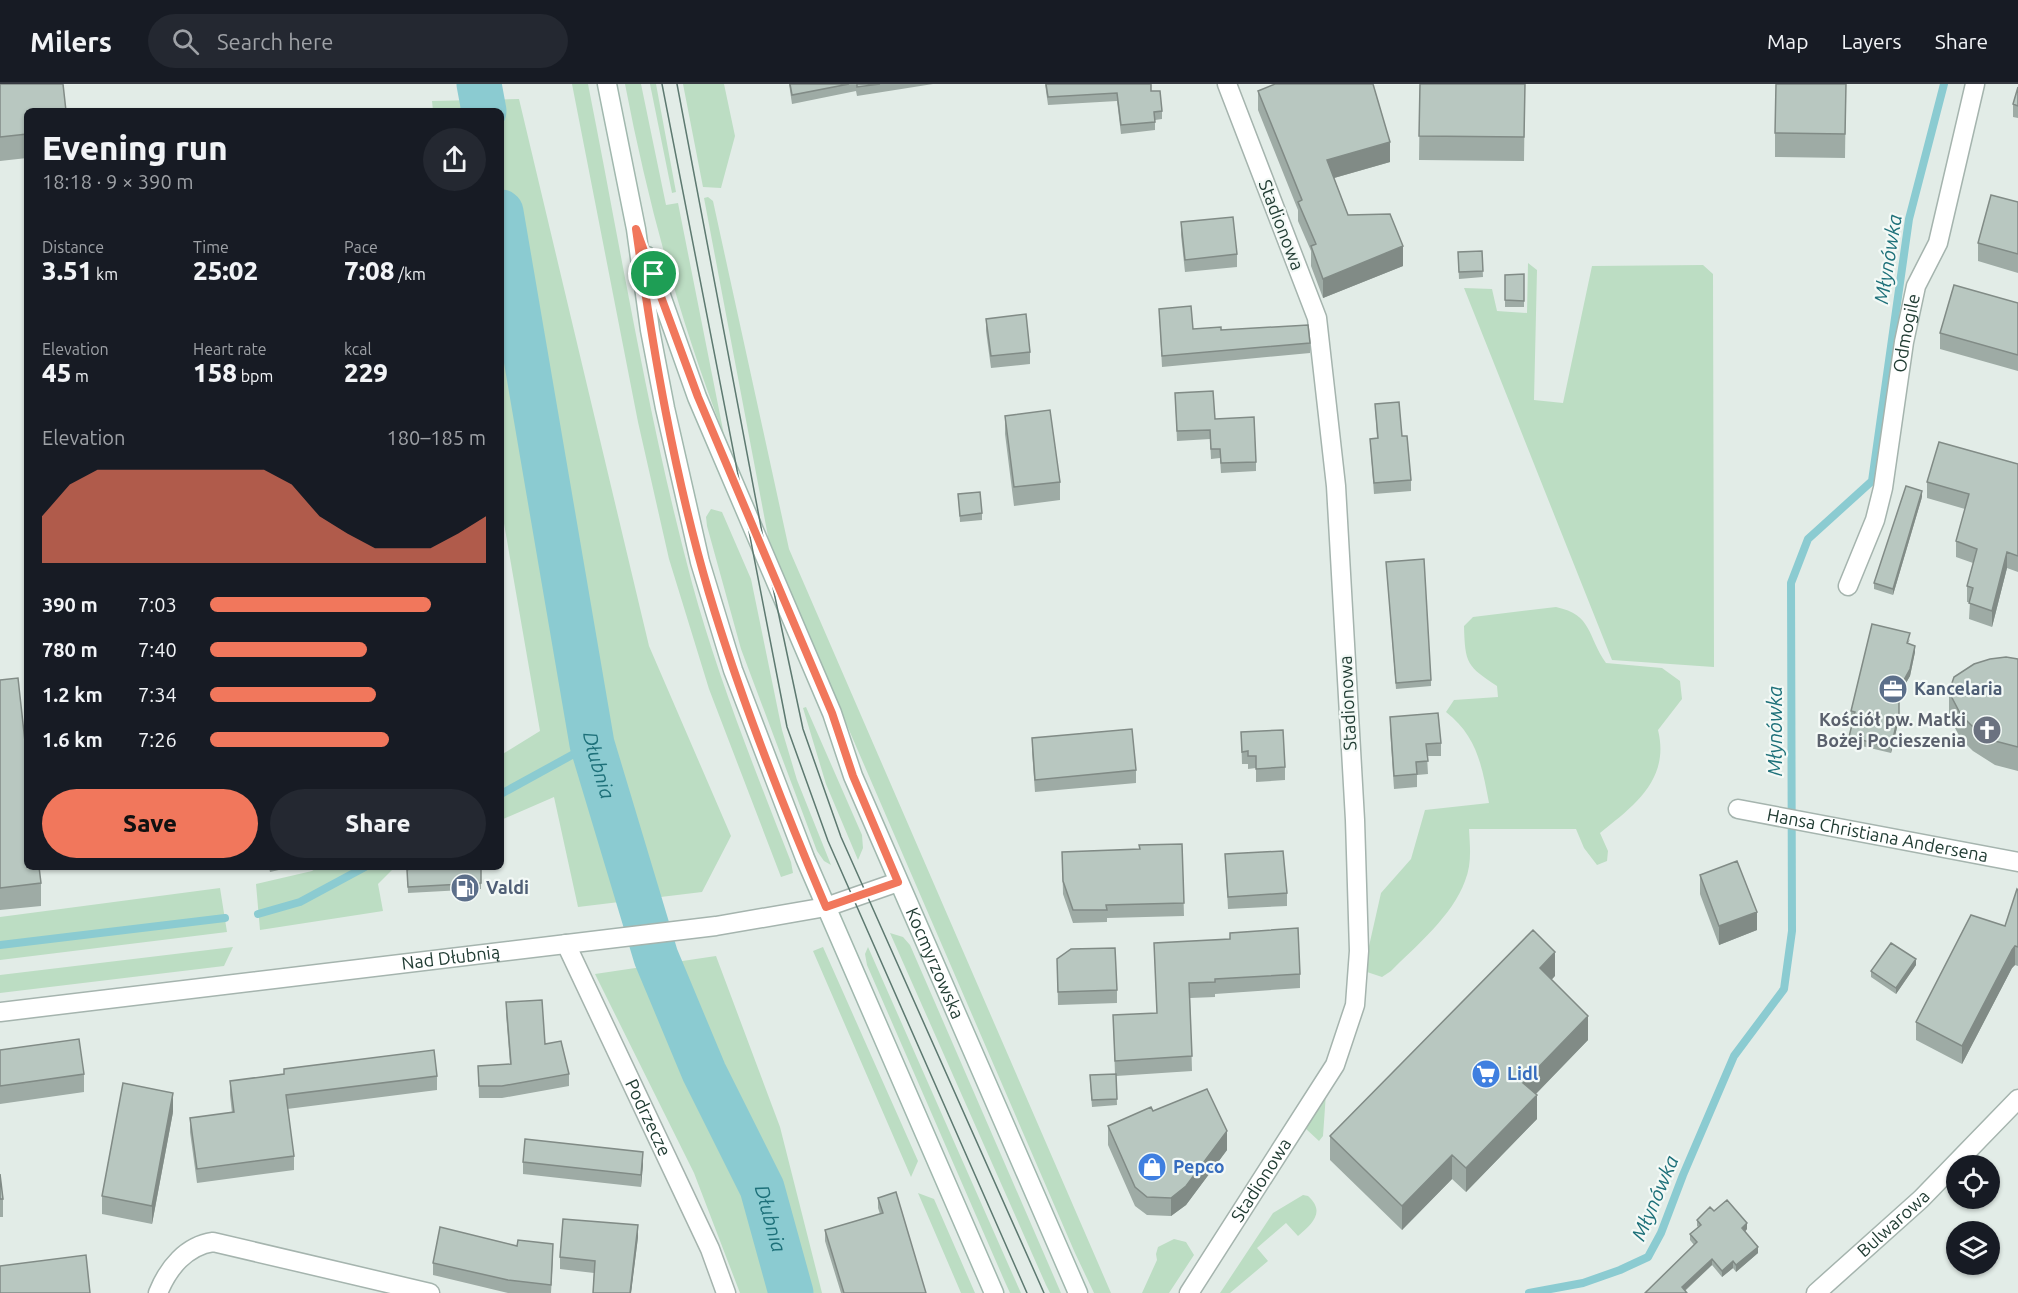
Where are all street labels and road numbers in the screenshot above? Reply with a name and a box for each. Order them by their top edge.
street label: Stadionowa [1256,177,1308,273]
street label: Odmogile [1889,292,1923,374]
street label: Stadionowa [1335,655,1359,751]
street label: Hansa Christiana Andersena [1766,804,1990,865]
street label: Kocmyrzowska [902,904,968,1022]
street label: Nad Dłubnią [400,941,501,973]
street label: Podrzecze [622,1075,676,1159]
street label: Stadionowa [1226,1134,1295,1225]
street label: Bulwarowa [1853,1185,1933,1260]

